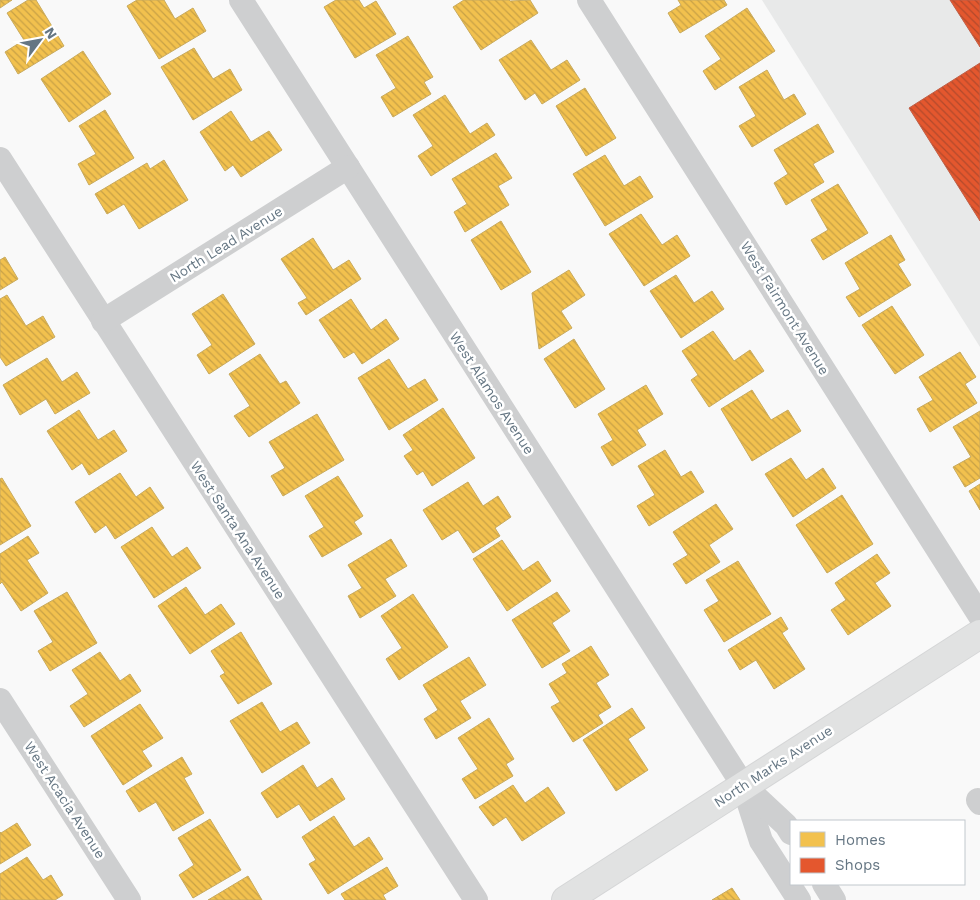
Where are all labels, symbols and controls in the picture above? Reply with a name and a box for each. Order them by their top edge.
north arrow [15,15,65,65]
text: N [41,24,61,42]
street label: North Lead Avenue [167,203,285,285]
street label: West Fairmont Avenue [737,238,833,378]
street label: West Alamos Avenue [446,329,538,457]
street label: West Santa Ana Avenue [187,458,289,602]
street label: North Marks Avenue [711,722,835,810]
street label: West Acacia Avenue [21,738,109,862]
legend [790,820,965,885]
text: Homes [835,831,886,849]
text: Shops [835,856,880,874]

